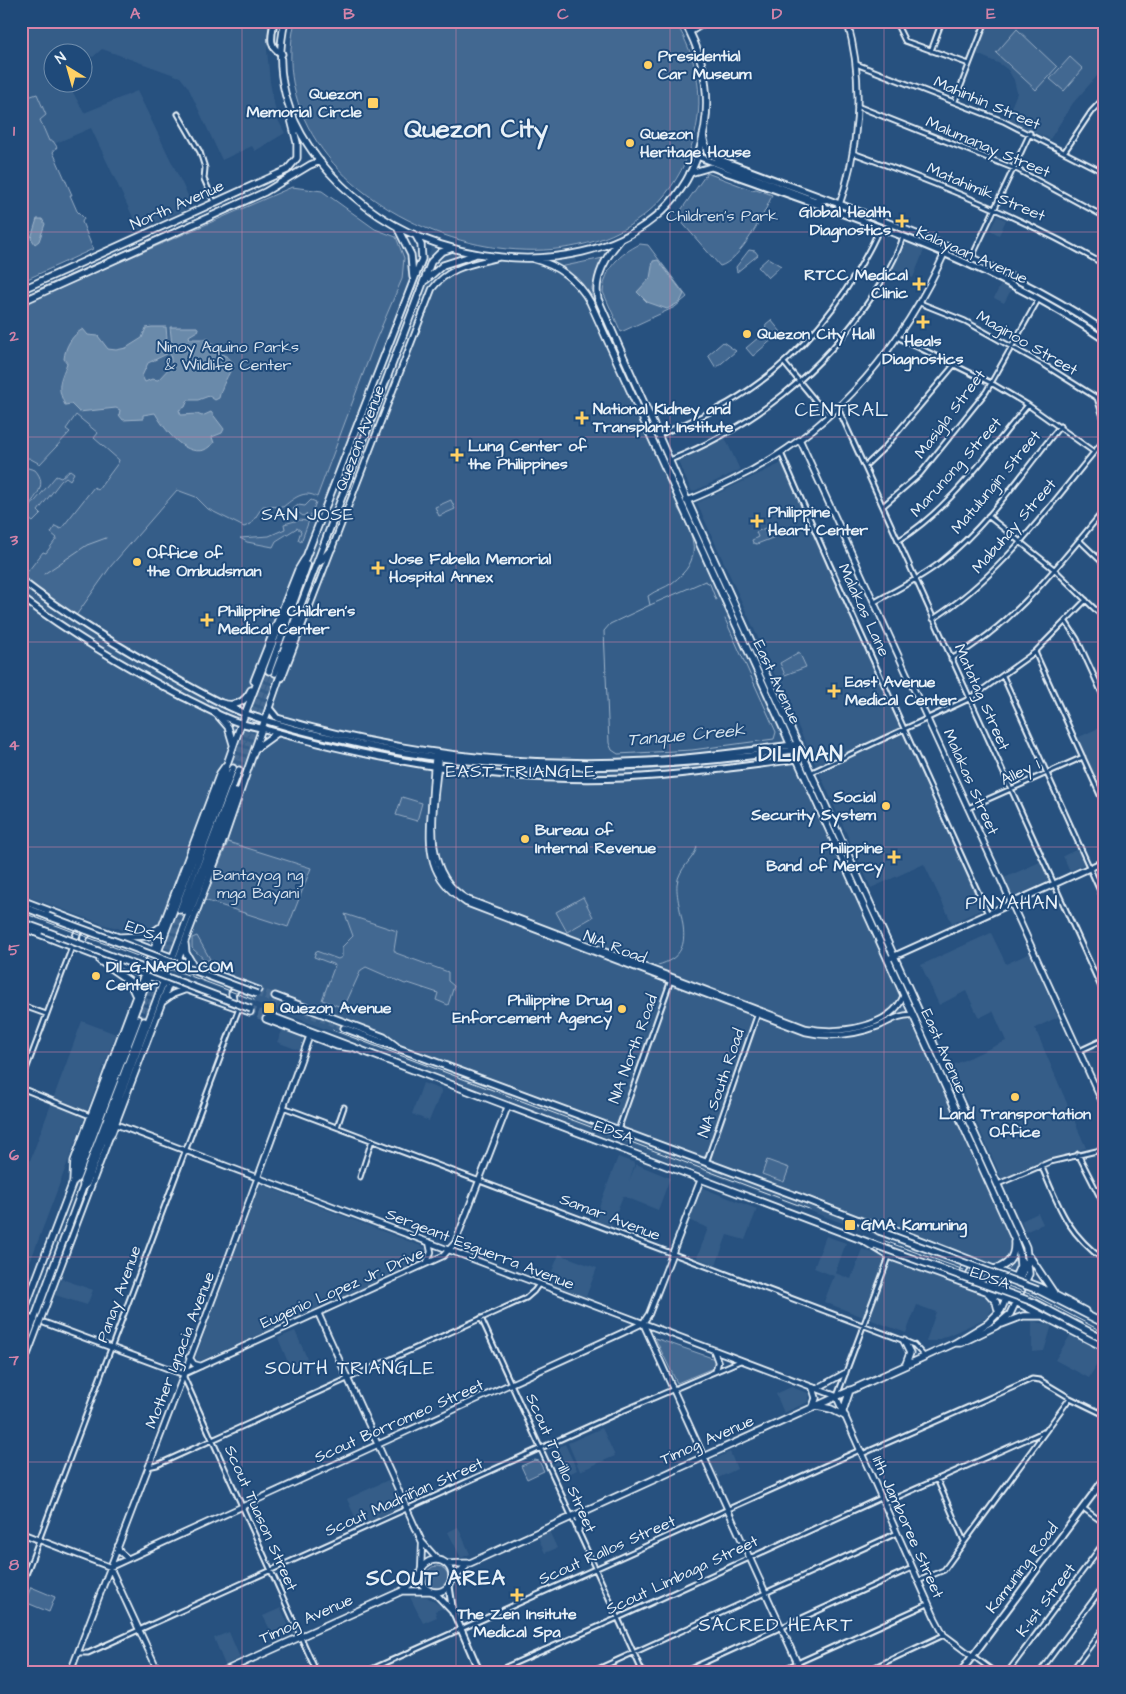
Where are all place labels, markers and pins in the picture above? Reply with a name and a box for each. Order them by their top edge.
place label: Presidential Car Museum [658,45,752,85]
marker: Presidential Car Museum [642,59,654,71]
place label: Quezon Memorial Circle [246,83,362,123]
marker: Quezon Memorial Circle [366,96,380,110]
place label: Quezon Heritage House [640,123,751,165]
marker: Quezon Heritage House [624,137,636,149]
place label: Global Health Diagnostics [799,201,892,243]
marker: Global Health Diagnostics [895,214,909,228]
place label: RTCC Medical Clinic [804,264,909,304]
marker: RTCC Medical Clinic [912,277,926,291]
marker: Heals Diagnostics [916,315,930,329]
place label: Quezon City Hall [757,323,875,346]
marker: Quezon City Hall [741,328,753,340]
place label: Heals Diagnostics [882,330,964,372]
place label: National Kidney and Transplant Institute [592,398,734,438]
marker: National Kidney and Transplant Institute [575,411,589,425]
place label: Lung Center of the Philippines [467,435,587,475]
marker: Lung Center of the Philippines [450,448,464,462]
place label: Philippine Heart Center [768,501,868,541]
marker: Philippine Heart Center [750,514,764,528]
place label: Office of the Ombudsman [146,542,262,582]
place label: Jose Fabella Memorial Hospital Annex [388,548,552,588]
marker: Office of the Ombudsman [131,556,143,568]
marker: Jose Fabella Memorial Hospital Annex [371,561,385,575]
place label: Philippine Children's Medical Center [218,600,355,640]
marker: Philippine Children's Medical Center [200,613,214,627]
place label: East Avenue Medical Center [845,671,957,711]
marker: East Avenue Medical Center [827,684,841,698]
place label: Social Security System [750,786,877,827]
marker: Social Security System [880,800,892,812]
place label: Bureau of Internal Revenue [535,819,657,859]
marker: Bureau of Internal Revenue [519,833,531,845]
place label: Philippine Band of Mercy [766,837,883,878]
marker: Philippine Band of Mercy [887,850,901,864]
place label: DILG–NAPOLCOM Center [106,956,233,996]
marker: DILG–NAPOLCOM Center [90,970,102,982]
place label: Philippine Drug Enforcement Agency [452,989,613,1031]
place label: Quezon Avenue [280,997,392,1019]
marker: Quezon Avenue [262,1001,276,1015]
marker: Philippine Drug Enforcement Agency [616,1003,628,1015]
marker: Land Transportation Office [1009,1091,1021,1103]
place label: Land Transportation Office [939,1103,1091,1143]
place label: GMA Kamuning [861,1214,968,1238]
marker: GMA Kamuning [843,1218,857,1232]
marker: The Zen Insitute Medical Spa [510,1588,524,1602]
place label: The Zen Insitute Medical Spa [456,1603,577,1643]

